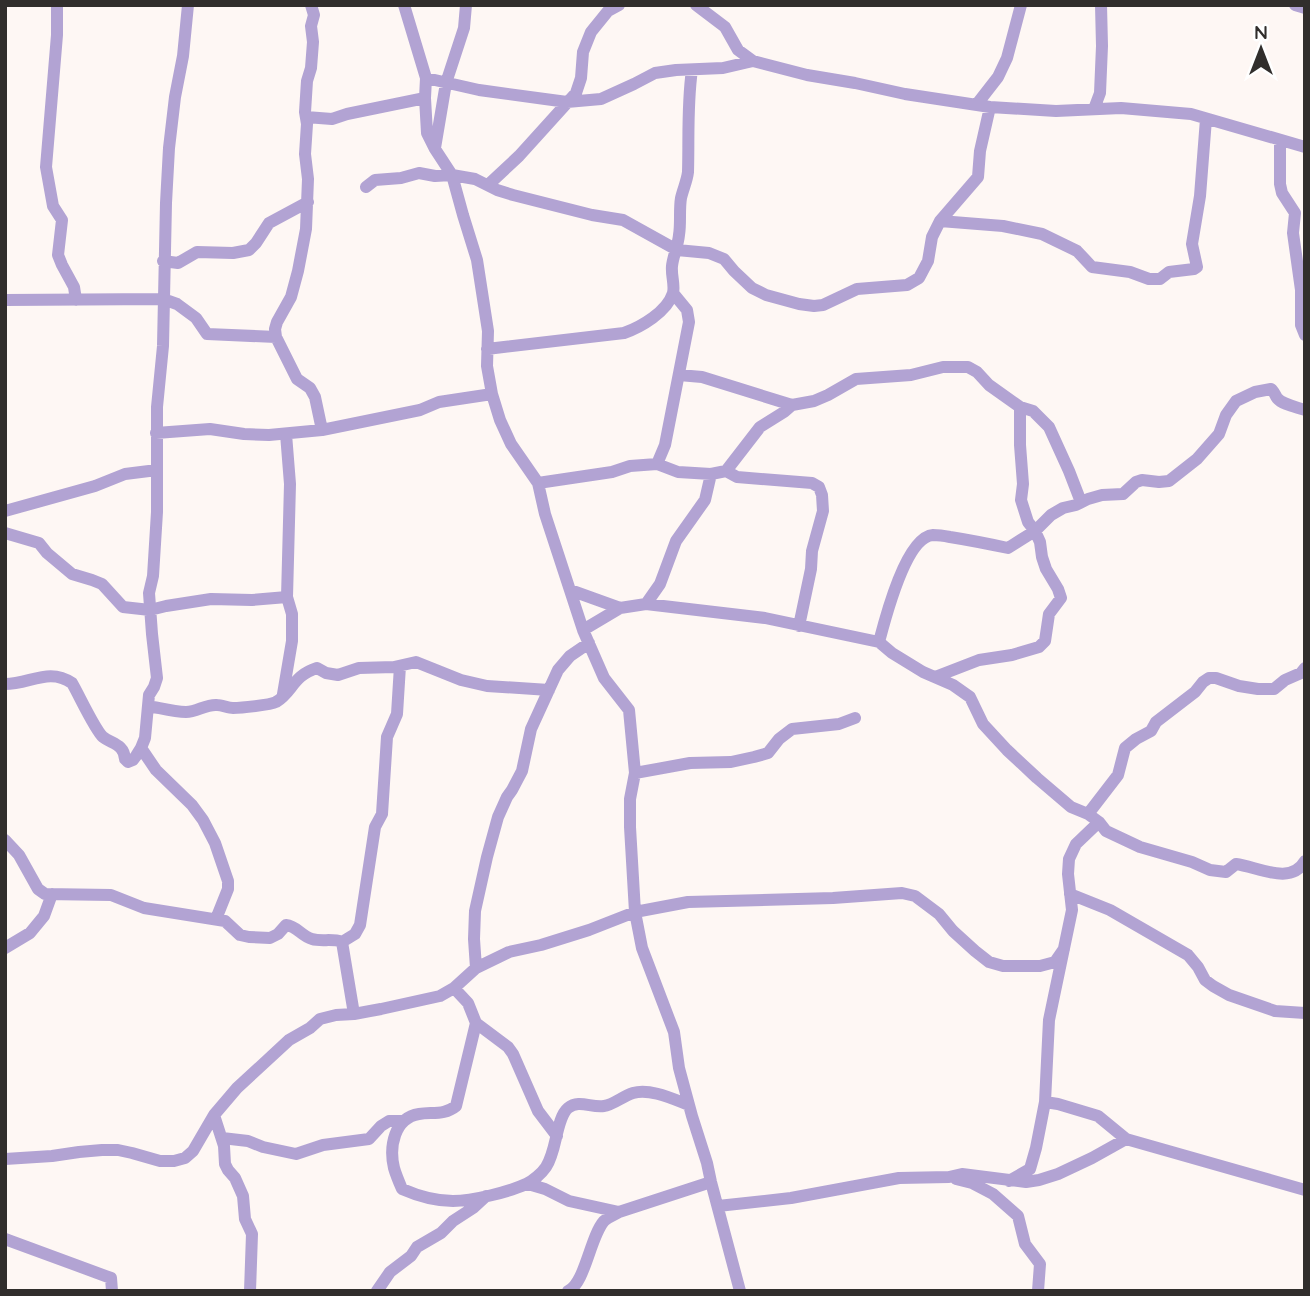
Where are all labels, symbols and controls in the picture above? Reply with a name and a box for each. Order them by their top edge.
north arrow [1226,14,1296,84]
text: N [1254,20,1268,44]

